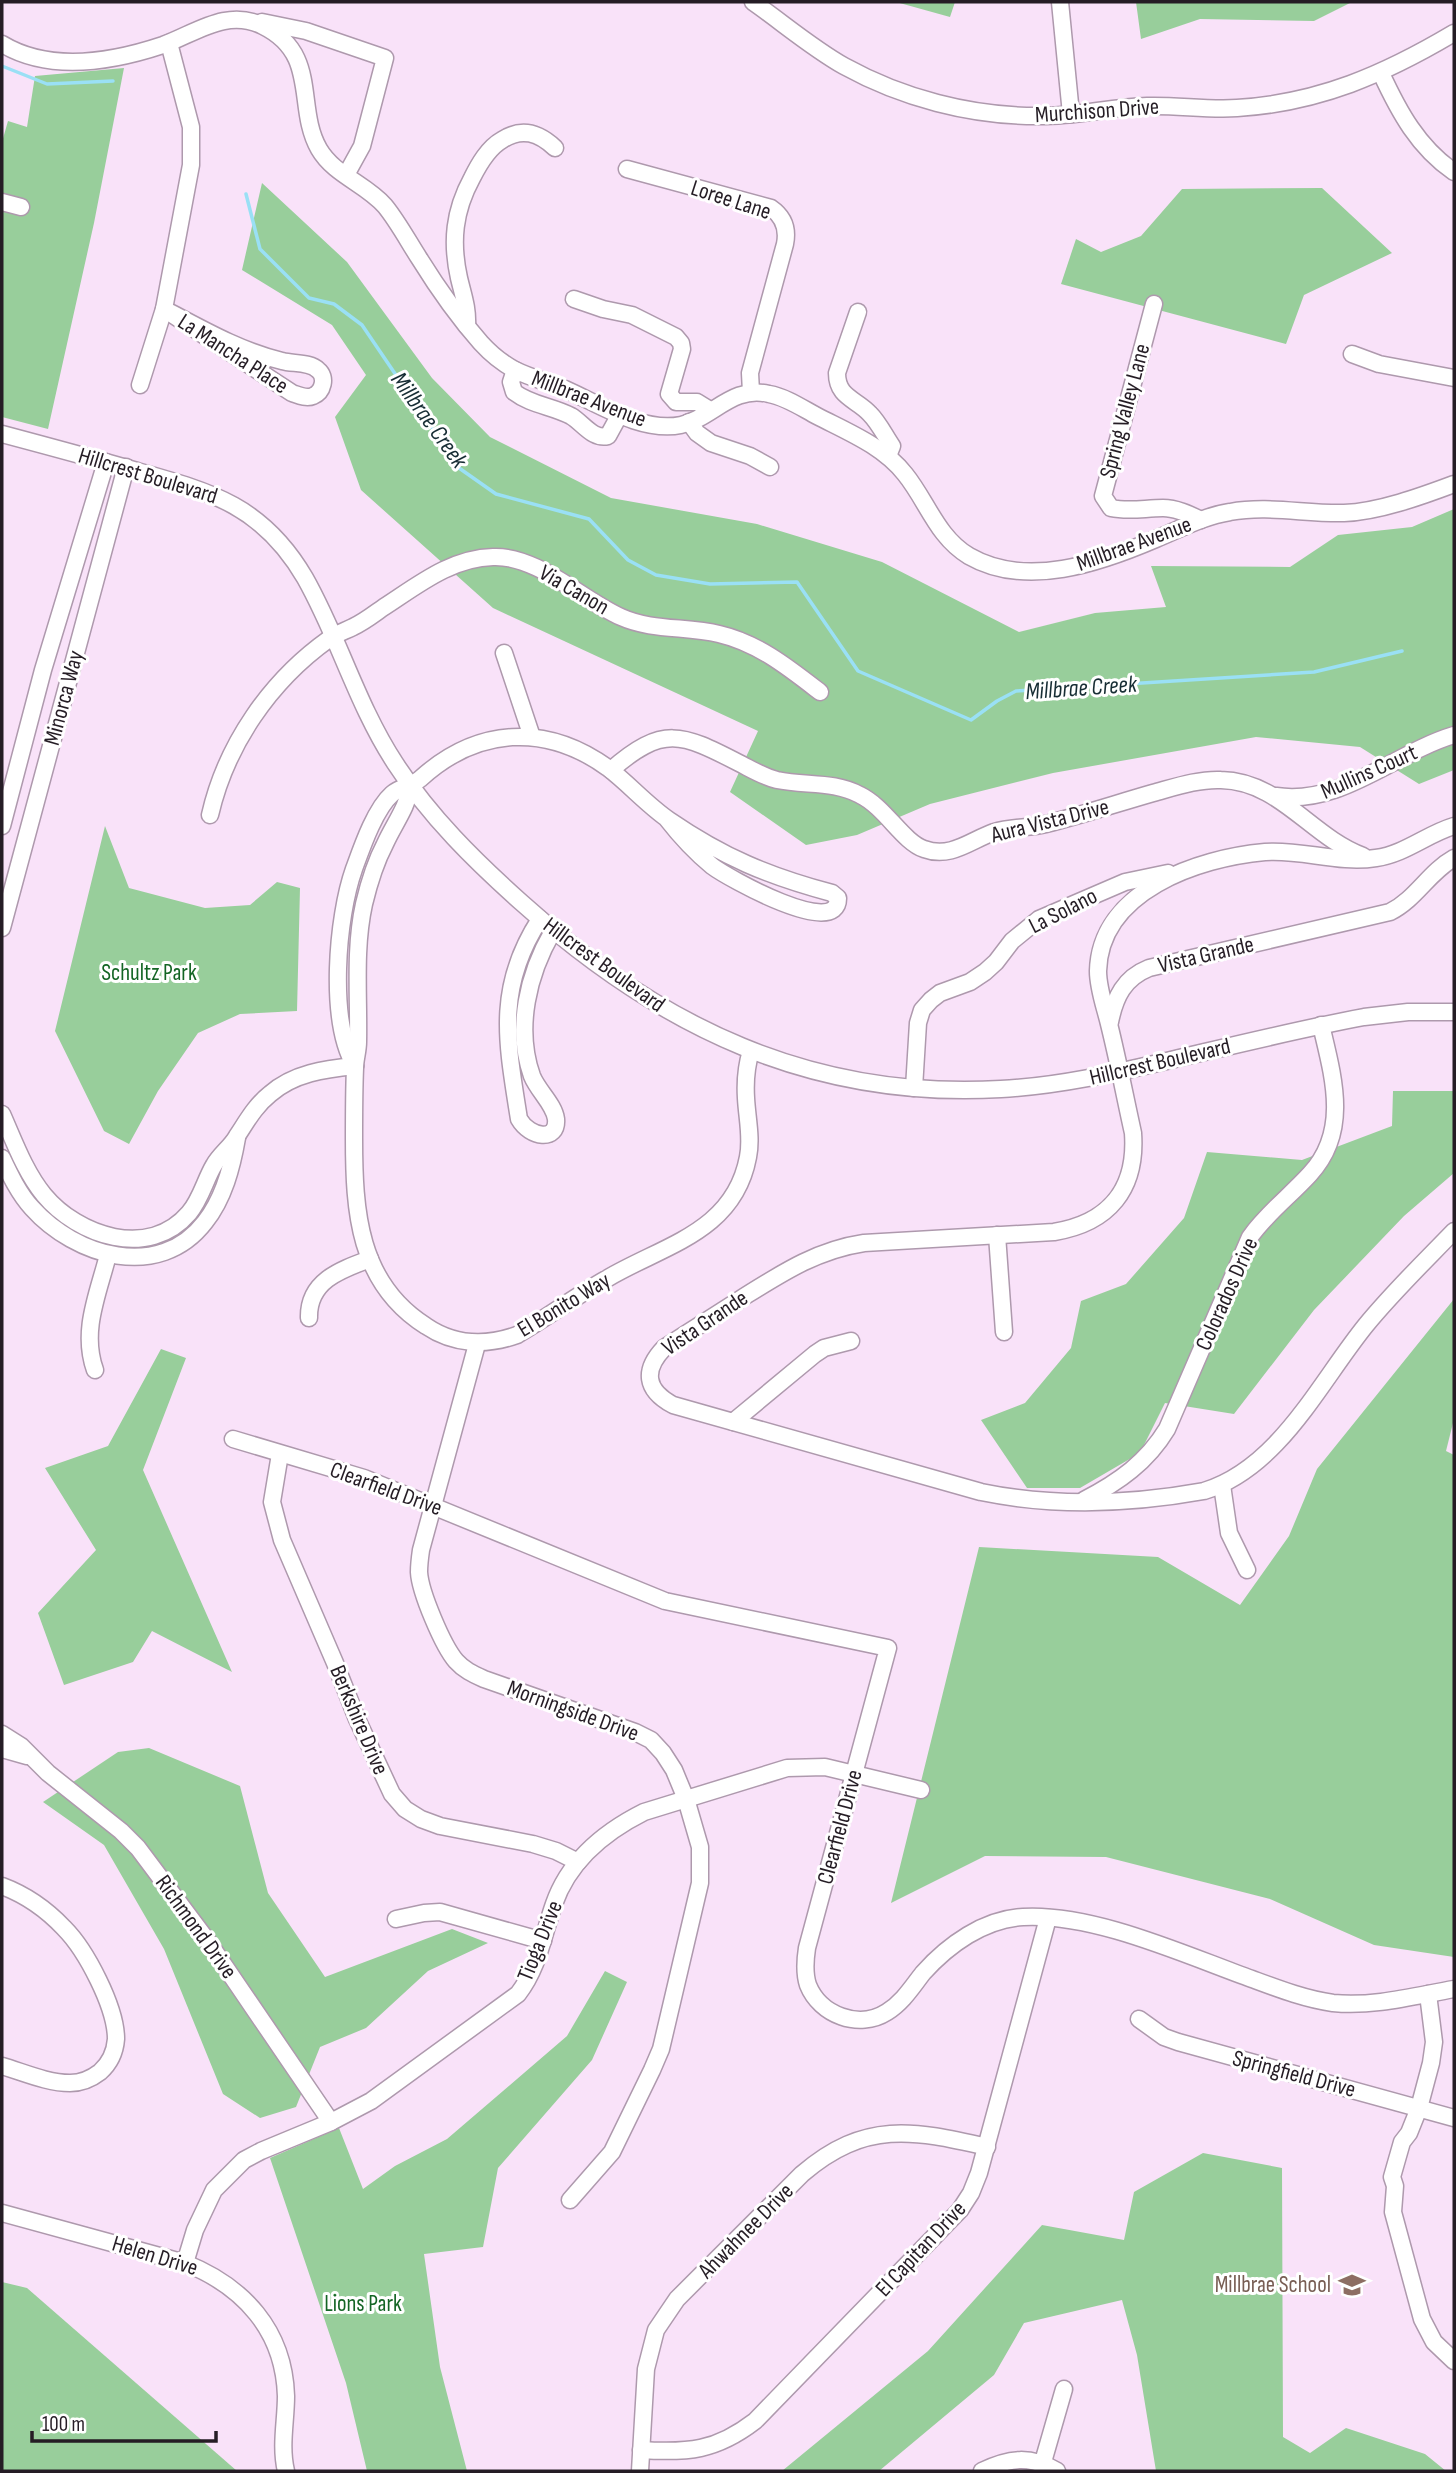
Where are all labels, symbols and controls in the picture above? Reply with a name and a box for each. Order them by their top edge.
street label: Murchison Drive [1034,93,1160,129]
street label: Loree Lane [687,174,775,226]
street label: La Mancha Place [172,308,294,400]
street label: Spring Valley Lane [1094,341,1156,481]
street label: Millbrae Avenue [528,364,650,434]
water label: Millbrae Creek [385,366,474,474]
street label: Hillcrest Boulevard [75,442,221,510]
street label: Millbrae Avenue [1073,510,1195,578]
street label: Via Canon [534,559,614,621]
street label: Minorca Way [38,647,90,748]
water label: Millbrae Creek [1024,670,1139,706]
street label: Mullins Court [1317,738,1421,806]
street label: Aura Vista Drive [987,793,1112,849]
street label: La Solano [1024,882,1102,940]
street label: Hillcrest Boulevard [538,911,670,1019]
street label: Vista Grande [1155,930,1257,980]
park label: Schultz Park [101,959,197,987]
street label: Hillcrest Boulevard [1087,1032,1233,1092]
street label: Colorados Drive [1190,1233,1264,1355]
street label: El Bonito Way [513,1266,616,1344]
street label: Vista Grande [657,1284,753,1362]
street label: Clearfield Drive [326,1456,446,1522]
street label: Berkshire Drive [323,1661,395,1779]
street label: Morningside Drive [503,1674,643,1748]
street label: Clearfield Drive [811,1767,869,1887]
street label: Richmond Drive [149,1870,243,1984]
street label: Tioga Drive [511,1897,569,1985]
street label: Springfield Drive [1229,2044,1359,2104]
street label: Ahwahnee Drive [692,2177,800,2285]
street label: El Capitan Drive [870,2195,972,2303]
street label: Helen Drive [109,2230,201,2282]
school or university icon: Millbrae School [1337,2270,1367,2300]
place label: Millbrae School [1215,2271,1331,2299]
park label: Lions Park [324,2290,402,2318]
scale bar [32,2400,215,2444]
text: 100 m [42,2412,85,2437]

